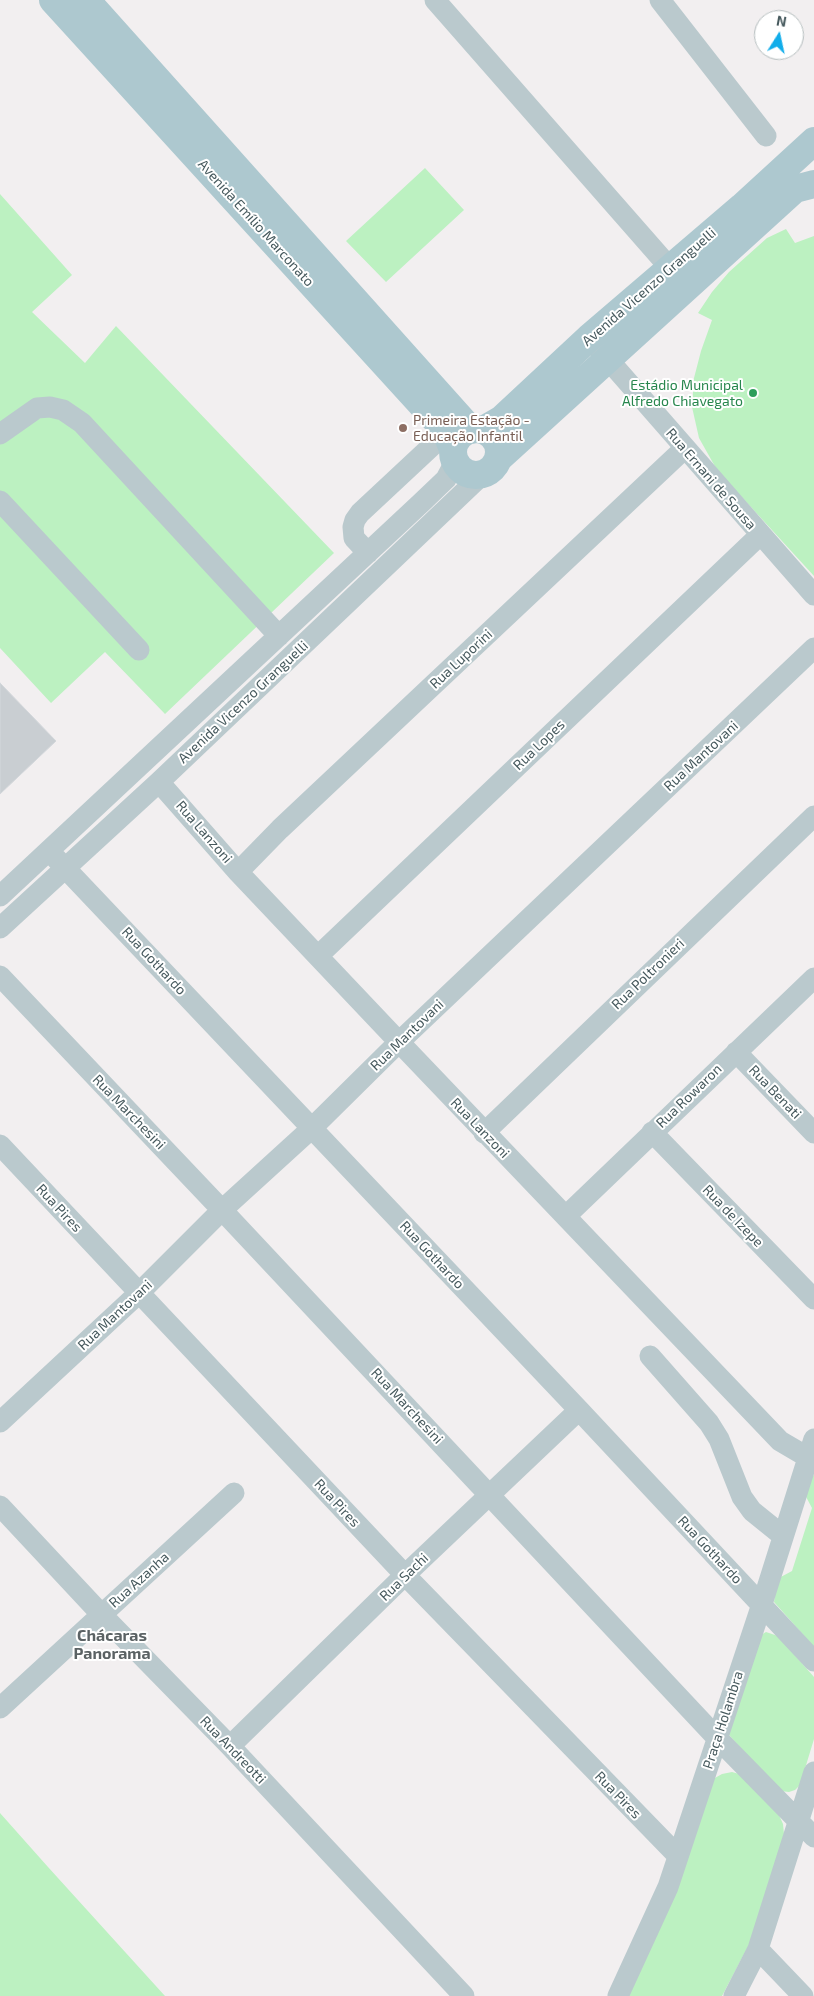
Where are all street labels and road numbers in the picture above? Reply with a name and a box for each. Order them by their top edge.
street label: Avenida Emílio Marconato [194,156,318,290]
street label: Avenida Vicenzo Granguelli [579,224,719,350]
street label: Rua Ernani de Sousa [662,425,760,533]
street label: Rua Luporini [426,626,496,692]
street label: Avenida Vicenzo Granguelli [175,637,311,767]
street label: Rua Lopes [510,716,568,774]
street label: Rua Mantovani [660,717,742,795]
street label: Rua Lanzoni [172,797,236,867]
street label: Rua Gothardo [118,924,190,998]
street label: Rua Poltronieri [608,935,688,1013]
street label: Rua Mantovani [367,996,447,1074]
street label: Rua Rowaron [653,1061,725,1131]
street label: Rua Benati [745,1062,805,1122]
street label: Rua Marchesini [89,1071,169,1153]
street label: Rua Lanzoni [447,1094,513,1162]
street label: Rua Pires [33,1181,85,1235]
street label: Rua de Izepe [699,1181,767,1251]
street label: Rua Gothardo [396,1218,468,1292]
street label: Rua Mantovani [74,1276,156,1354]
street label: Rua Marchesini [368,1365,446,1447]
street label: Rua Pires [311,1476,363,1530]
street label: Rua Gothardo [674,1513,746,1587]
street label: Rua Azanha [106,1549,172,1611]
street label: Rua Sachi [376,1550,432,1604]
street label: Praça Holambra [699,1669,747,1771]
street label: Rua Andreotti [197,1713,269,1787]
street label: Rua Pires [591,1768,645,1822]

